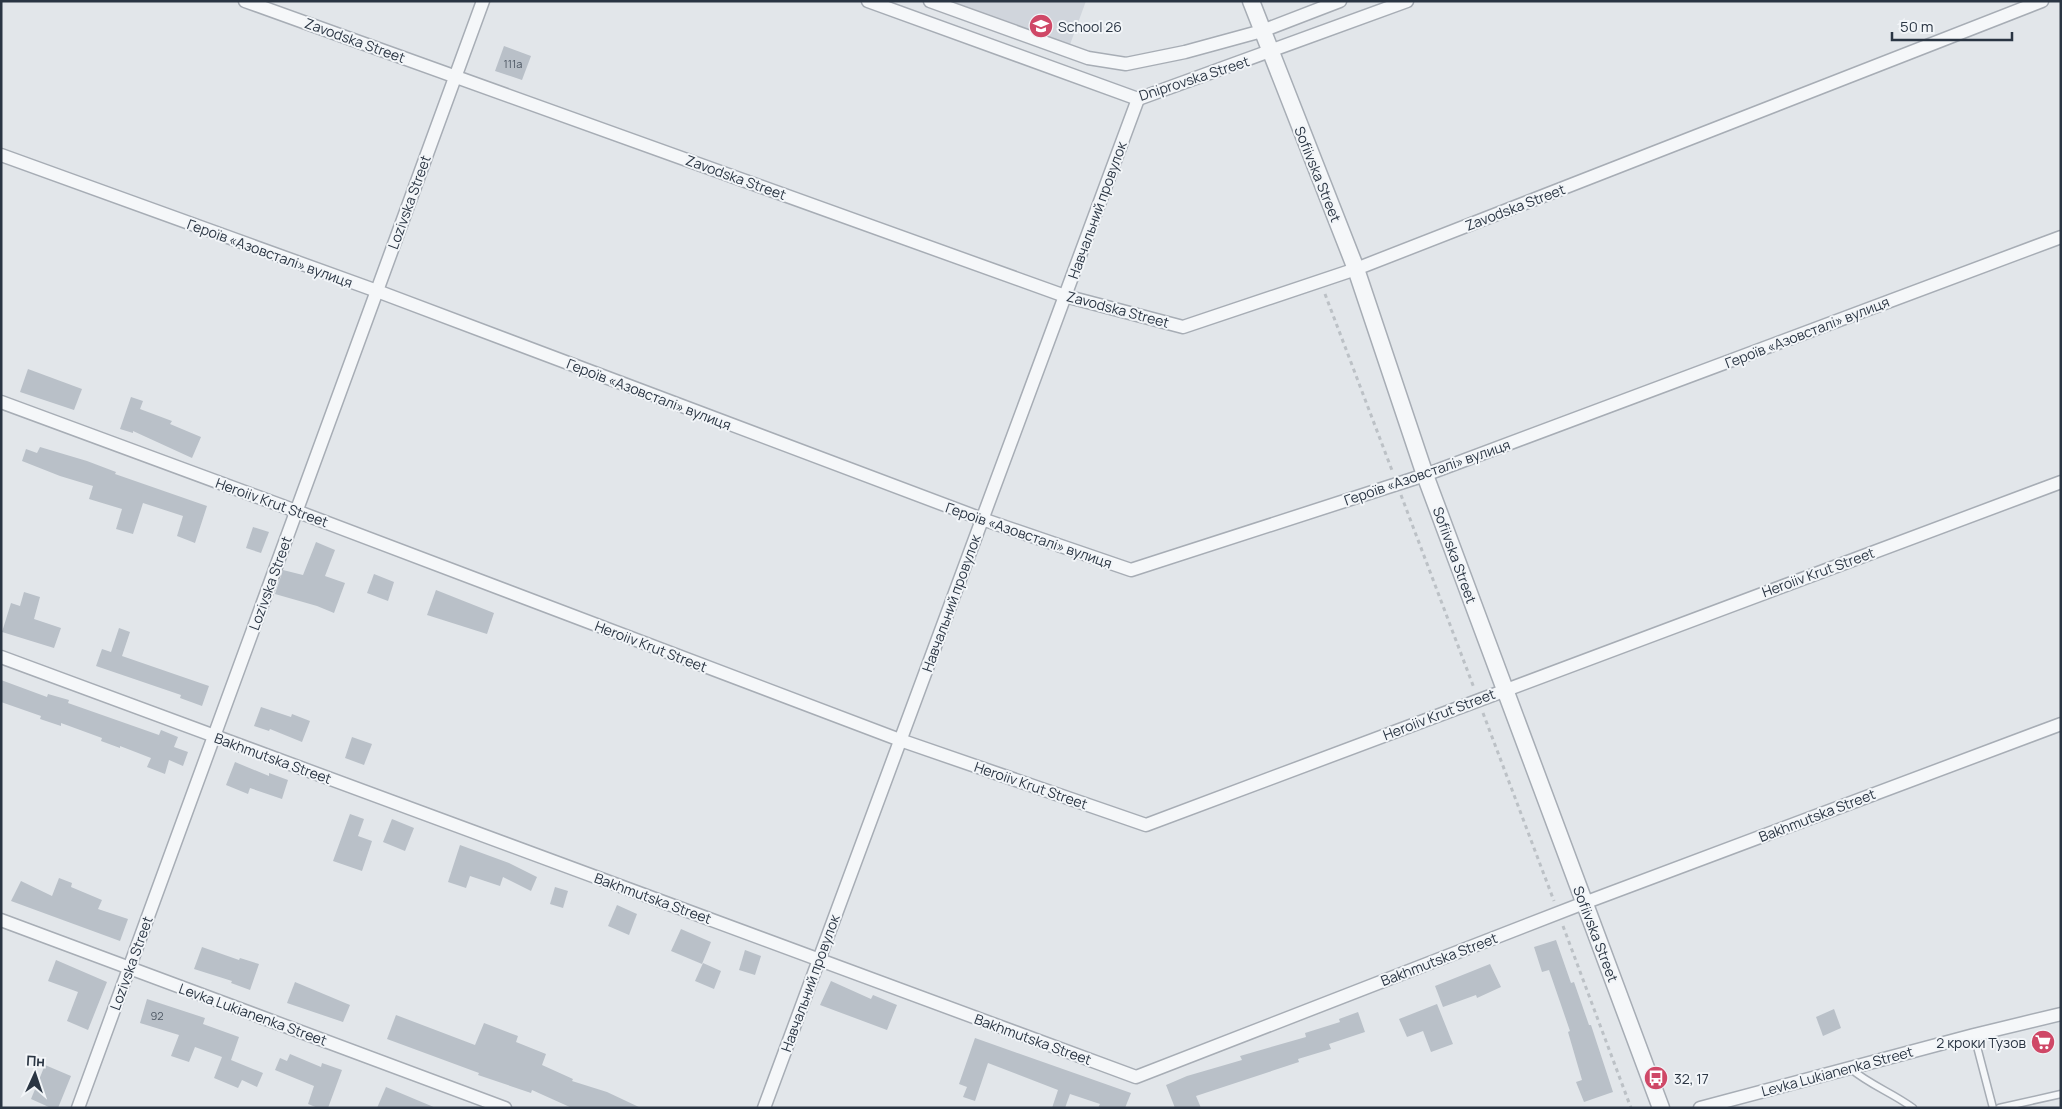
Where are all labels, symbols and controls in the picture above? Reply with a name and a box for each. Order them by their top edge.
scale bar [1892,10,2012,42]
street label: Zavodska Street [302,13,408,67]
school or university icon: School 26 [1028,13,1054,39]
text: 50 m [1900,16,1934,37]
place label: School 26 [1058,17,1122,36]
street label: Dniprovska Street [1136,51,1252,105]
house number: 111а [504,56,522,71]
street label: Sofiivska Street [1290,123,1346,225]
street label: Навчальний провулок [1063,138,1131,281]
street label: Zavodska Street [683,150,789,204]
street label: Lozivska Street [383,152,435,252]
street label: Zavodska Street [1462,179,1568,235]
street label: Героїв «Азовсталі» вулиця [185,214,355,292]
street label: Zavodska Street [1065,286,1172,332]
street label: Героїв «Азовсталі» вулиця [1722,292,1892,372]
street label: Героїв «Азовсталі» вулиця [564,354,734,434]
street label: Героїв «Азовсталі» вулиця [1341,435,1513,509]
street label: Heroiiv Krut Street [213,473,331,531]
street label: Героїв «Азовсталі» вулиця [943,498,1115,572]
street label: Sofiivska Street [1429,504,1481,606]
street label: Навчальний провулок [917,531,985,674]
street label: Lozivska Street [244,533,296,633]
street label: Heroiiv Krut Street [1759,543,1877,601]
street label: Heroiiv Krut Street [592,616,710,676]
street label: Heroiiv Krut Street [1380,684,1498,744]
street label: Bakhmutska Street [212,728,335,788]
street label: Heroiiv Krut Street [972,757,1091,813]
street label: Bakhmutska Street [1756,784,1878,846]
street label: Bakhmutska Street [592,868,715,928]
street label: Sofiivska Street [1569,883,1623,985]
street label: Навчальний провулок [776,911,844,1054]
street label: Lozivska Street [105,913,157,1013]
street label: Bakhmutska Street [1378,928,1500,990]
street label: Levka Lukianenka Street [176,978,330,1050]
house number: 92 [150,1008,164,1023]
street label: Bakhmutska Street [972,1009,1095,1069]
supermarket icon: 2 кроки Тузов [2030,1029,2056,1055]
place label: 2 кроки Тузов [1936,1033,2026,1052]
street label: Levka Lukianenka Street [1759,1041,1915,1100]
north arrow [10,1049,60,1099]
text: Пн [26,1051,46,1070]
bus stop icon: 32, 17 [1643,1065,1669,1091]
place label: 32, 17 [1674,1069,1709,1088]

